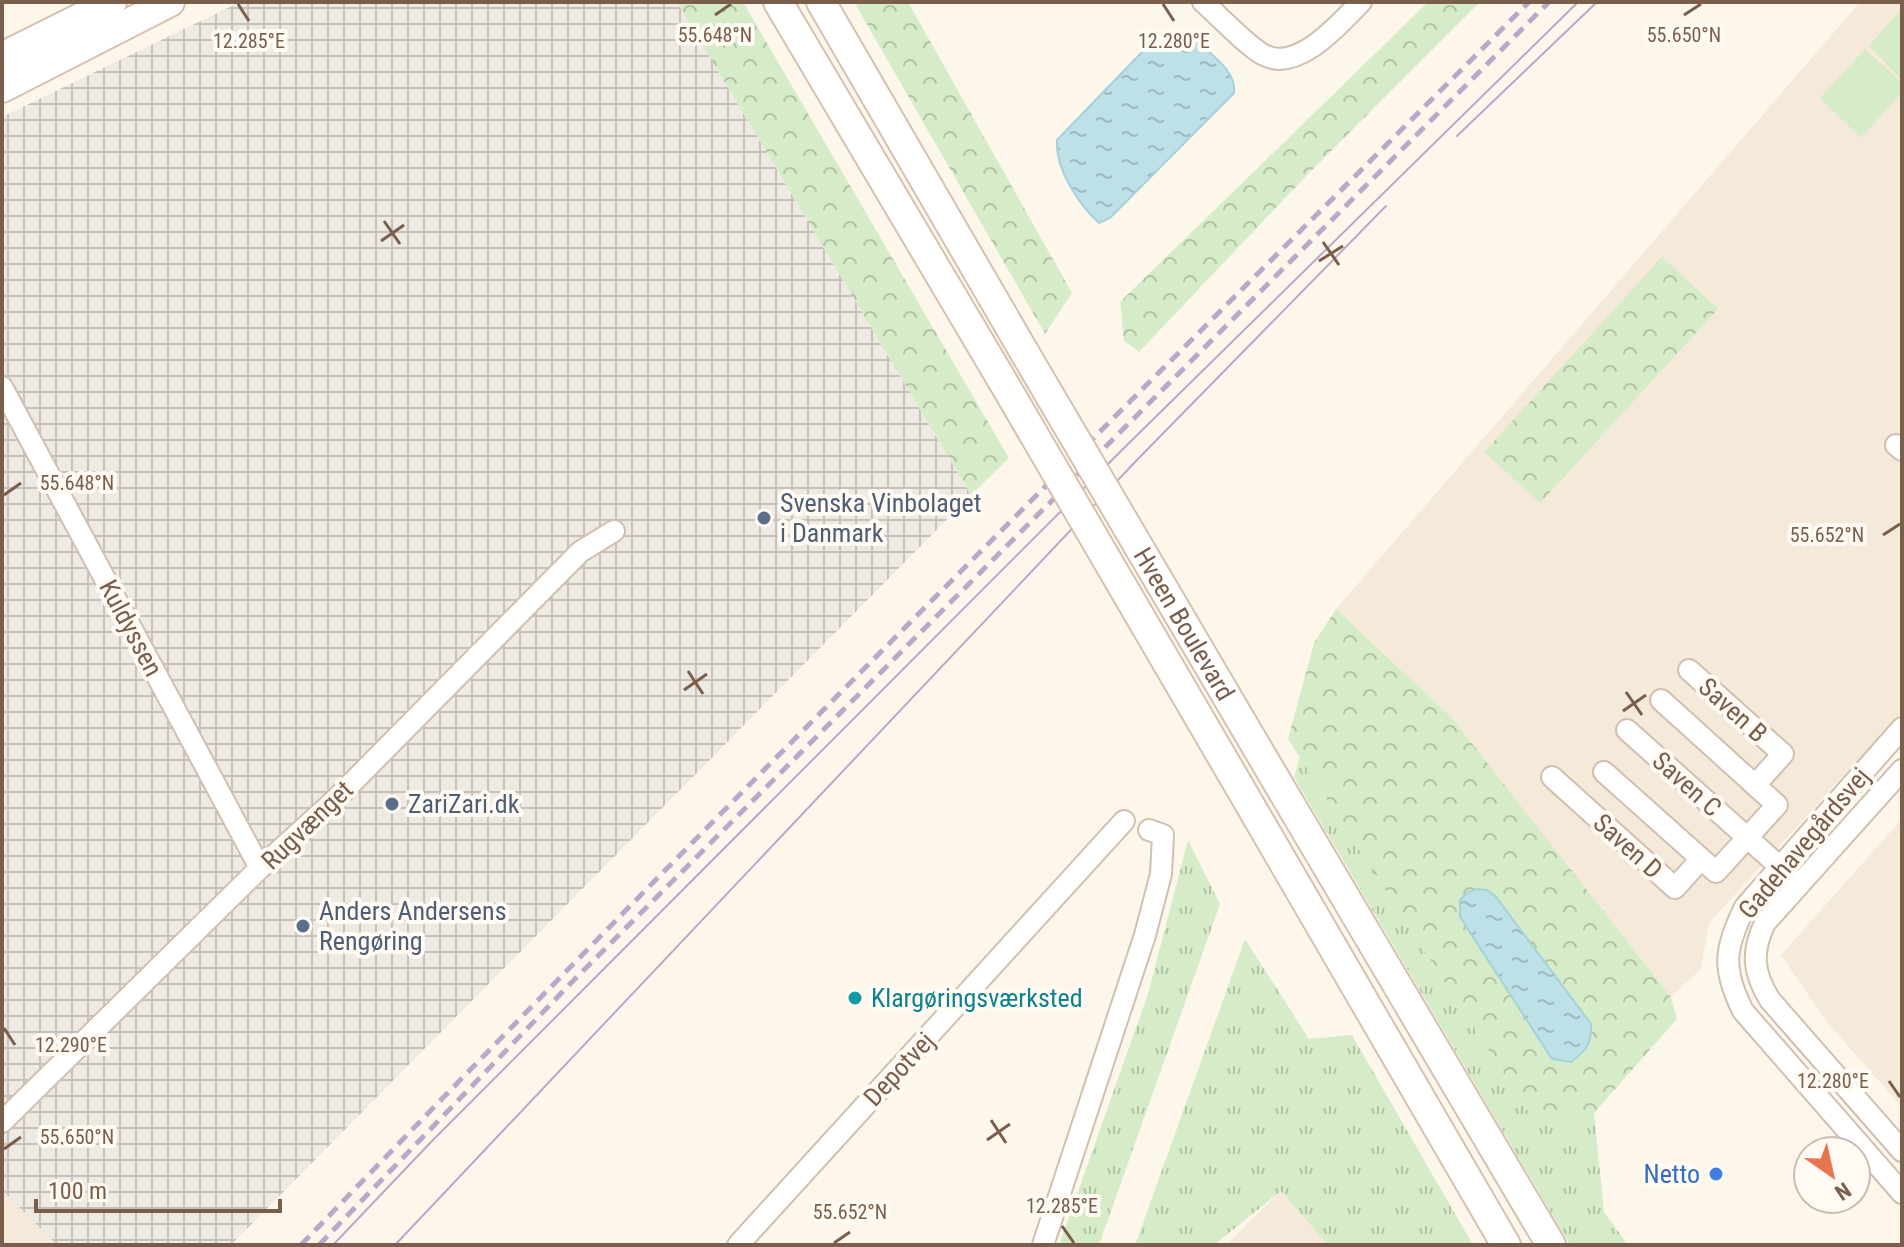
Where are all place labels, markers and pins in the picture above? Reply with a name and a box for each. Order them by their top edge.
place label: Svenska Vinbolaget i Danmark [780,488,981,548]
marker: Svenska Vinbolaget i Danmark [755,509,773,527]
place label: ZariZari.dk [408,789,520,819]
marker: ZariZari.dk [383,795,401,813]
place label: Anders Andersens Rengøring [319,896,507,956]
marker: Anders Andersens Rengøring [294,917,312,935]
place label: Klargøringsværksted [871,983,1083,1013]
marker: Klargøringsværksted [846,989,864,1007]
place label: Netto [1644,1159,1700,1189]
marker: Netto [1707,1165,1725,1183]

